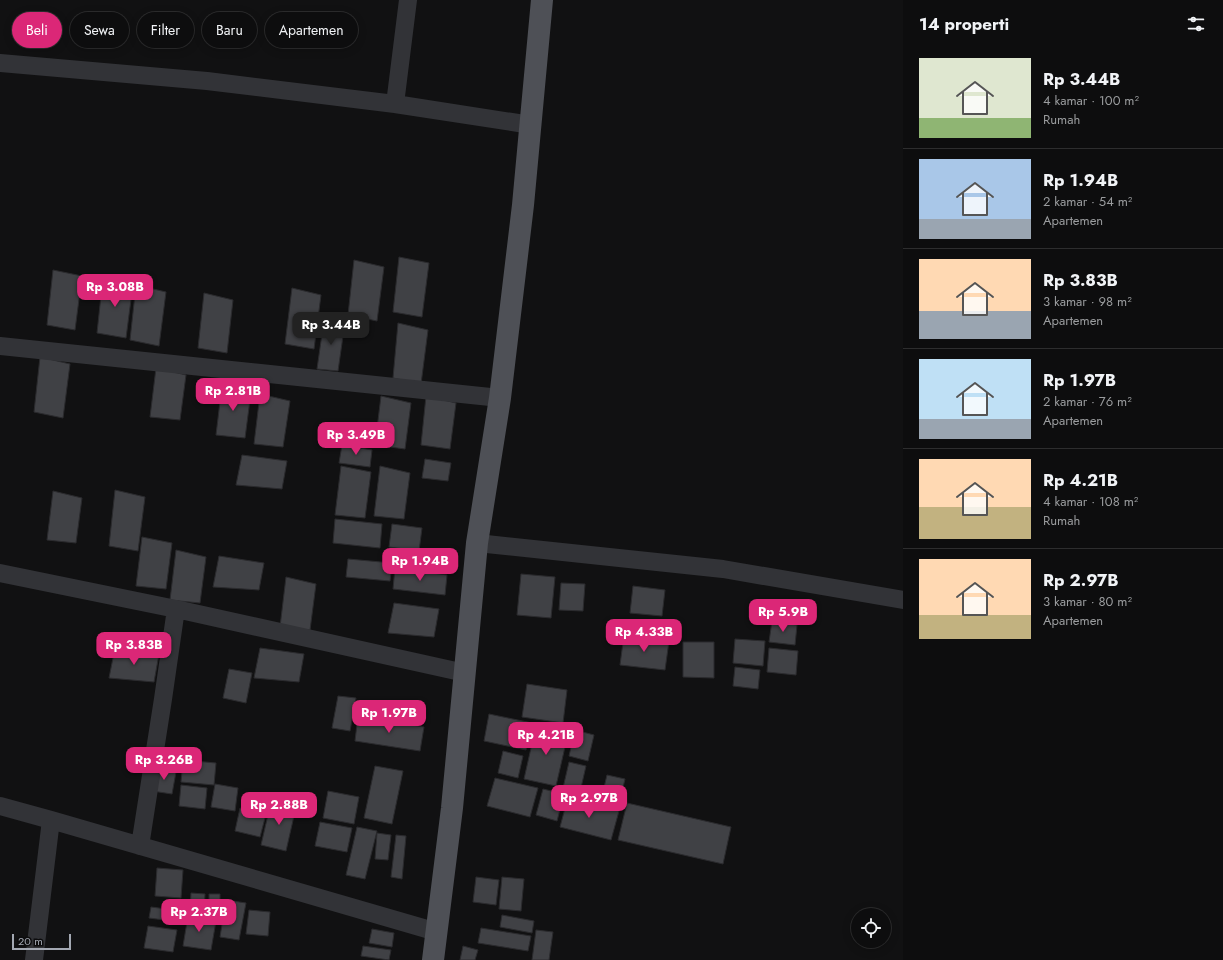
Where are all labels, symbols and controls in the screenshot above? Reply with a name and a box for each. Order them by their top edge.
chip: Beli [12,12,62,48]
chip: Sewa [70,12,129,48]
chip: Filter [137,12,194,48]
chip: Baru [202,12,257,48]
chip: Apartemen [265,12,358,48]
text: 14 properti [919,12,1009,36]
icon: filters [1185,13,1207,35]
text: Rp 3.44B [1043,67,1120,91]
icon: home [951,74,999,122]
text: 4 kamar · 100 m² [1043,91,1139,110]
text: Rumah [1043,110,1080,129]
text: Rp 1.94B [1043,168,1118,192]
icon: home [951,175,999,223]
text: 2 kamar · 54 m² [1043,192,1132,211]
text: Apartemen [1043,211,1103,230]
text: Rp 3.83B [1043,268,1118,292]
pin: Rp 3.08B [74,274,156,308]
icon: home [951,275,999,323]
text: Rp 3.08B [86,277,144,296]
text: 3 kamar · 98 m² [1043,292,1132,311]
text: Apartemen [1043,311,1103,330]
pin: Rp 3.44B [290,312,372,346]
text: Rp 3.44B [301,315,361,334]
text: Rp 1.97B [1043,368,1116,392]
icon: home [951,375,999,423]
pin: Rp 2.81B [192,378,274,412]
text: Rp 2.81B [205,381,261,400]
text: 2 kamar · 76 m² [1043,392,1132,411]
text: Apartemen [1043,411,1103,430]
pin: Rp 3.49B [315,422,397,456]
text: Rp 3.49B [327,425,385,444]
text: Rp 4.21B [1043,468,1118,492]
icon: home [951,475,999,523]
text: 4 kamar · 108 m² [1043,492,1138,511]
text: Rumah [1043,511,1080,530]
pin: Rp 1.94B [379,548,461,582]
text: Rp 1.94B [391,551,449,570]
text: Rp 2.97B [1043,568,1119,592]
icon: home [951,575,999,623]
text: 3 kamar · 80 m² [1043,592,1132,611]
pin: Rp 5.9B [746,599,820,633]
text: Rp 5.9B [758,602,808,621]
text: Apartemen [1043,611,1103,630]
pin: Rp 4.33B [603,619,685,653]
text: Rp 4.33B [615,622,673,641]
pin: Rp 3.83B [93,632,175,666]
text: Rp 3.83B [105,635,163,654]
pin: Rp 1.97B [348,700,430,734]
text: Rp 1.97B [361,703,417,722]
pin: Rp 4.21B [505,722,587,756]
text: Rp 4.21B [517,725,575,744]
pin: Rp 3.26B [123,747,205,781]
text: Rp 3.26B [135,750,193,769]
pin: Rp 2.97B [548,785,630,819]
text: Rp 2.97B [560,788,618,807]
pin: Rp 2.88B [238,792,320,826]
text: Rp 2.88B [250,795,308,814]
pin: Rp 2.37B [158,899,240,933]
text: Rp 2.37B [170,902,228,921]
map controls [851,908,891,948]
button: locate [851,908,891,948]
scale bar [12,932,71,951]
text: 20 m [18,933,43,949]

